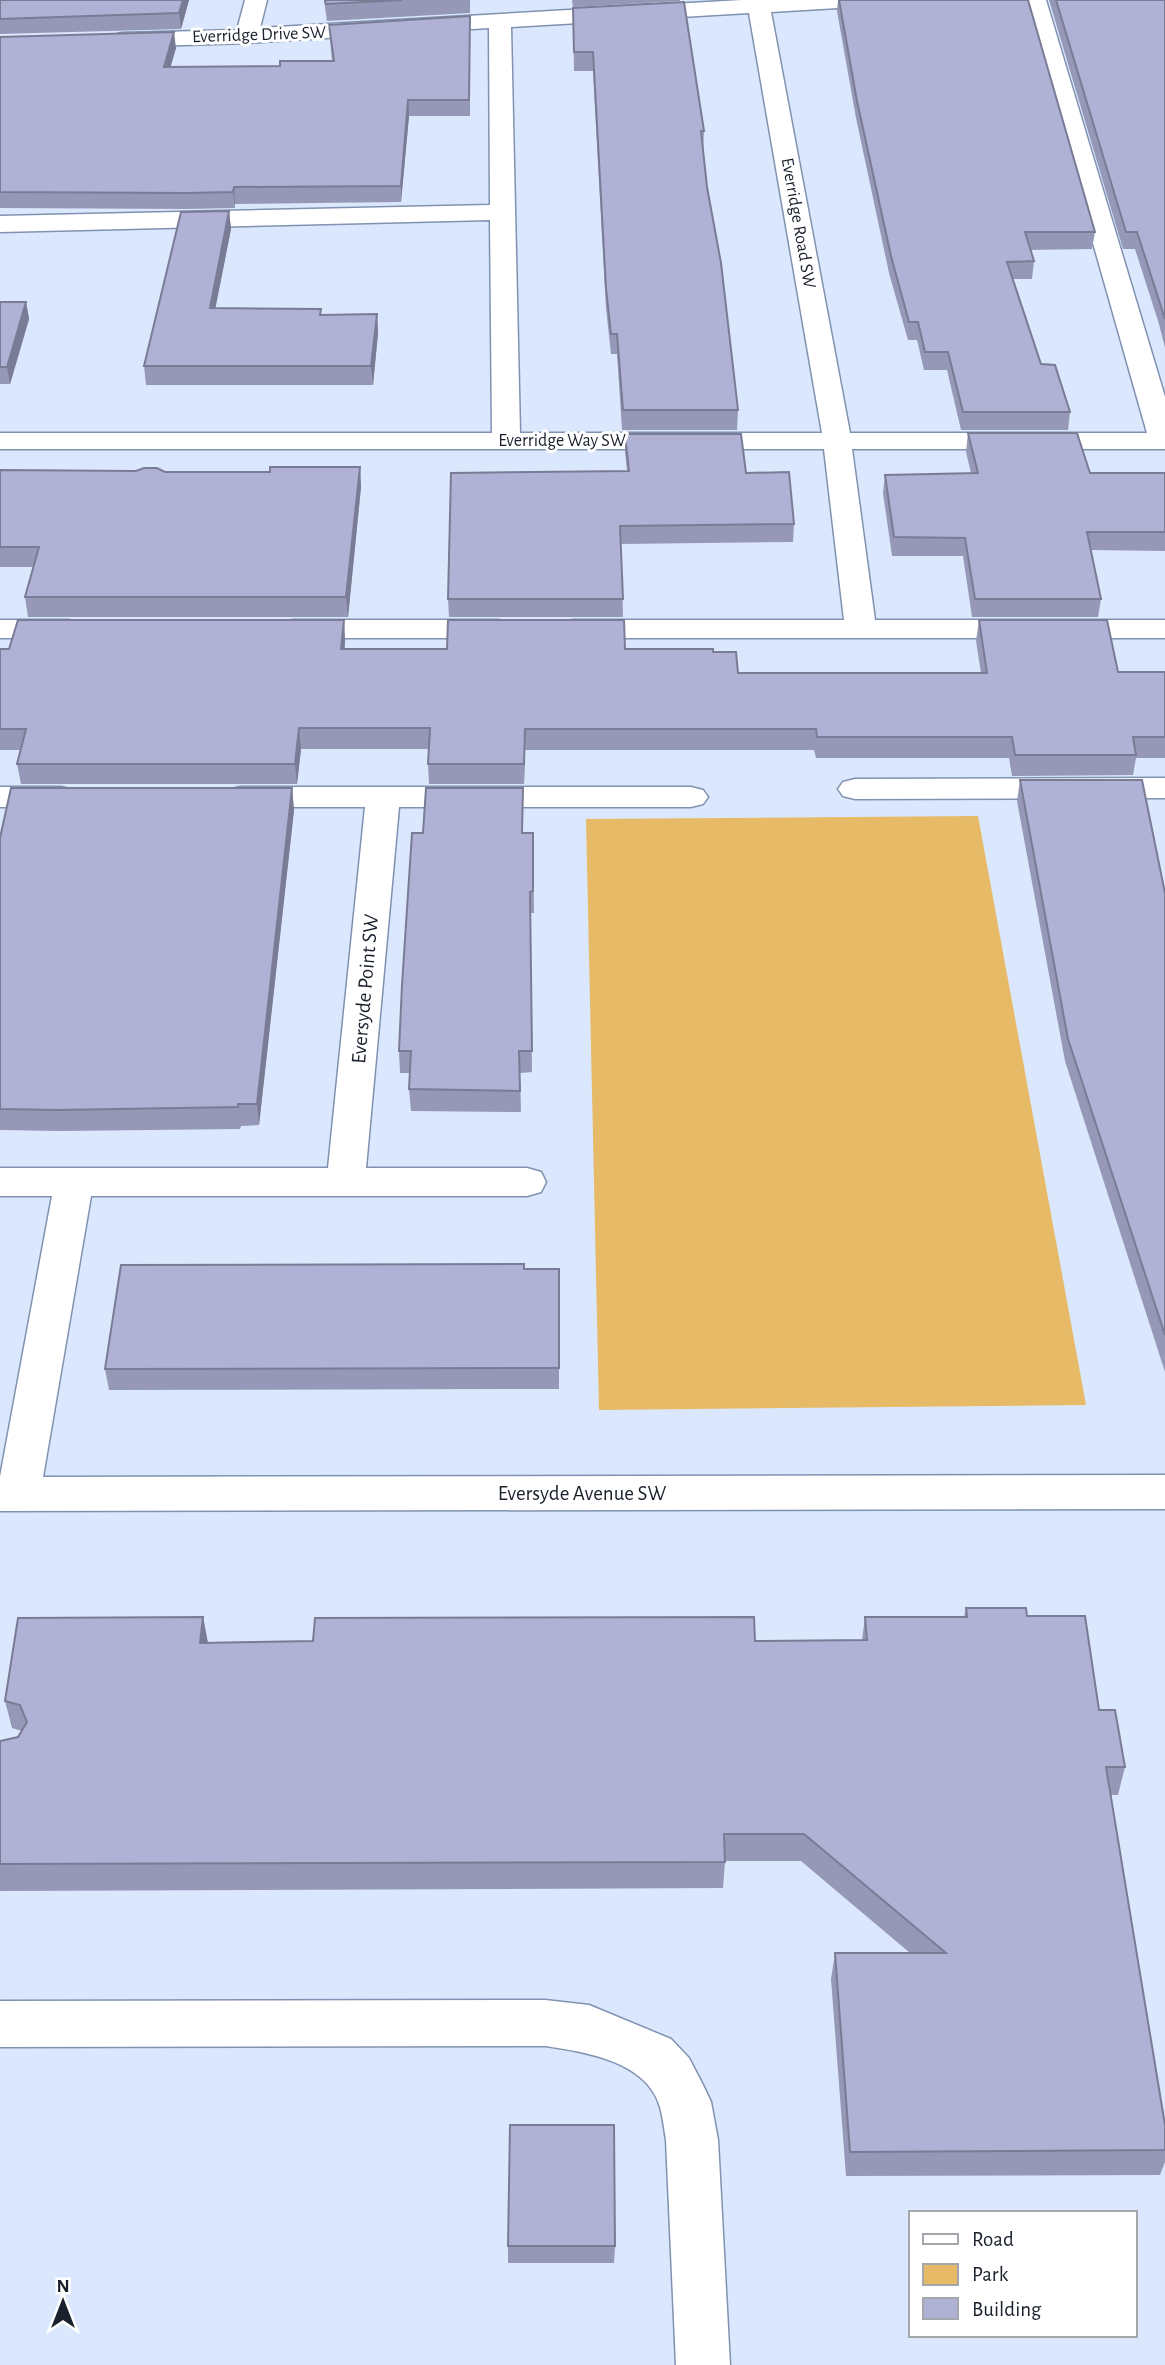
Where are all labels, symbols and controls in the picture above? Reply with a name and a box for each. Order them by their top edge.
street label: Everridge Drive SW [192,24,326,46]
street label: Everridge Road SW [778,156,818,290]
street label: Everridge Way SW [498,432,626,450]
street label: Eversyde Point SW [348,913,382,1065]
street label: Eversyde Avenue SW [498,1483,666,1504]
legend [909,2211,1137,2337]
text: Road [972,2229,1014,2250]
text: Park [972,2264,1009,2285]
north arrow [28,2267,98,2337]
text: N [56,2277,70,2296]
text: Building [972,2299,1042,2320]

